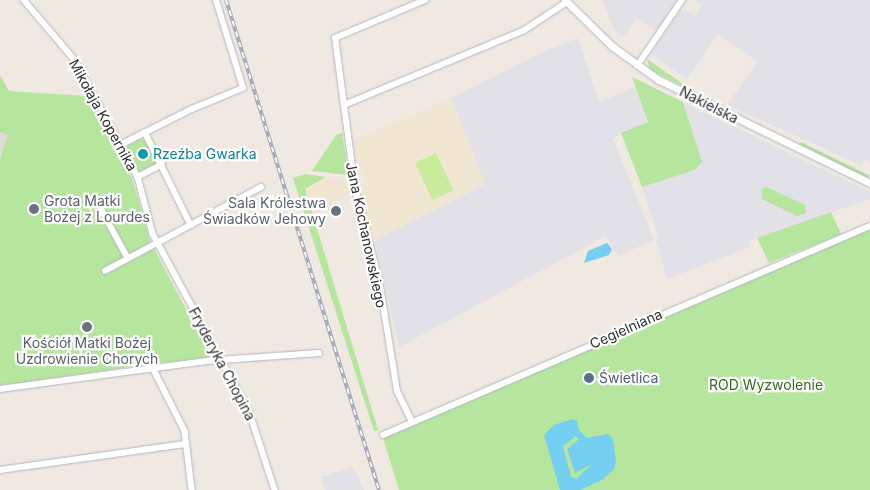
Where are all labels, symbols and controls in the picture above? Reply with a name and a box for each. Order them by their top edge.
street label: Mikołaja Kopernika [65,56,141,174]
street label: Nakielska [677,83,741,127]
place label: Rzeźba Gwarka [153,146,257,162]
marker: Rzeźba Gwarka [137,148,149,160]
street label: Jana Kochanowskiego [342,160,390,310]
place label: Grota Matki Bożej z Lourdes [44,193,150,226]
place label: Sala Królestwa Świadków Jehowy [203,195,326,228]
marker: Grota Matki Bożej z Lourdes [28,203,40,215]
marker: Sala Królestwa Świadków Jehowy [330,205,342,217]
street label: Fryderyka Chopina [185,305,259,423]
street label: Cegielniana [587,306,665,352]
marker: Kościół Matki Bożej Uzdrowienie Chorych [81,321,93,333]
place label: Kościół Matki Bożej Uzdrowienie Chorych [16,335,158,368]
place label: Świetlica [599,370,658,386]
marker: Świetlica [583,372,595,384]
park label: ROD Wyzwolenie [709,377,823,393]

